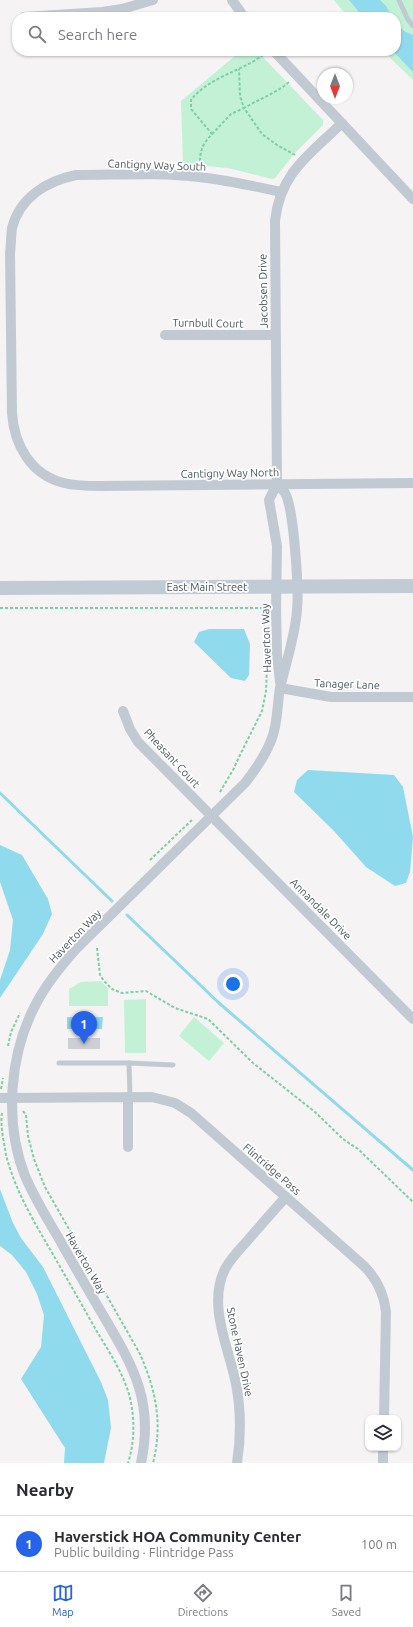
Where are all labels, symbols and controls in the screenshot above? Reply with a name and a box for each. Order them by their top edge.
search box [12,12,401,56]
icon: search [26,23,48,45]
text: Search here [58,26,137,43]
north arrow [317,68,353,104]
street label: Cantigny Way South [108,157,206,173]
street label: Jacobsen Drive [256,254,270,328]
street label: Turnbull Court [172,316,245,330]
street label: Cantigny Way North [181,466,279,480]
street label: East Main Street [167,581,248,593]
street label: Haverton Way [259,602,273,673]
street label: Tanager Lane [314,677,380,691]
street label: Pheasant Court [142,726,203,790]
street label: Annandale Drive [288,876,354,942]
street label: Haverton Way [47,906,104,965]
your location [223,974,243,994]
pin: 1 [71,1011,97,1044]
street label: Flintridge Pass [241,1141,303,1197]
street label: Haverton Way [63,1230,109,1297]
street label: Stone Haven Drive [225,1306,255,1398]
map controls [365,1415,401,1451]
button: layers [365,1415,401,1451]
text: Nearby [16,1480,74,1499]
text: Haverstick HOA Community Center [54,1528,301,1545]
text: 1 [25,1537,33,1551]
text: 100 m [361,1537,397,1551]
text: Public building · Flintridge Pass [54,1545,234,1559]
tab: Map [52,1582,74,1618]
tab: Directions [178,1582,228,1618]
tab: Saved [332,1582,361,1618]

